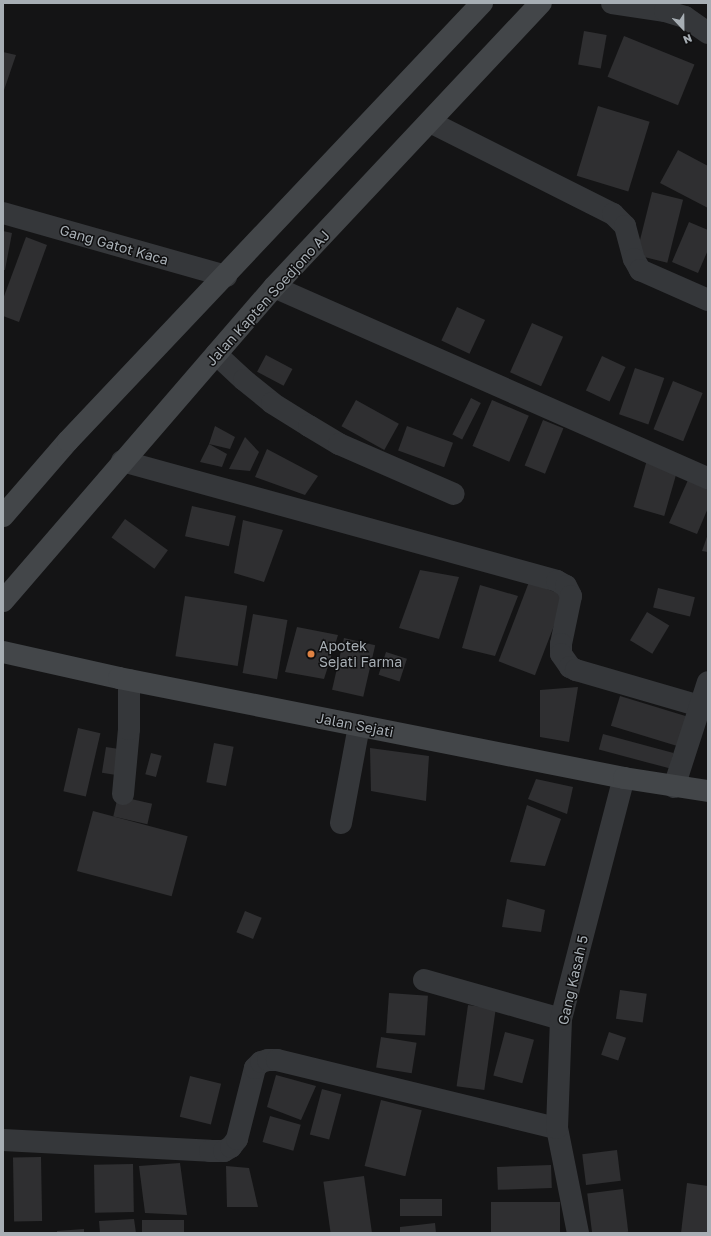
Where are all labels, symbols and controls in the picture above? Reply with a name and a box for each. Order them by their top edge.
north arrow [663,8,703,48]
text: N [681,32,694,47]
street label: Gang Gatot Kaca [58,221,170,269]
street label: Jalan Kapten Soedjono AJ [203,227,333,369]
place label: Apotek Sejati Farma [319,638,402,670]
marker: Apotek Sejati Farma [306,649,316,659]
street label: Jalan Sejati [315,709,395,741]
street label: Gang Kasah 5 [555,934,591,1026]

